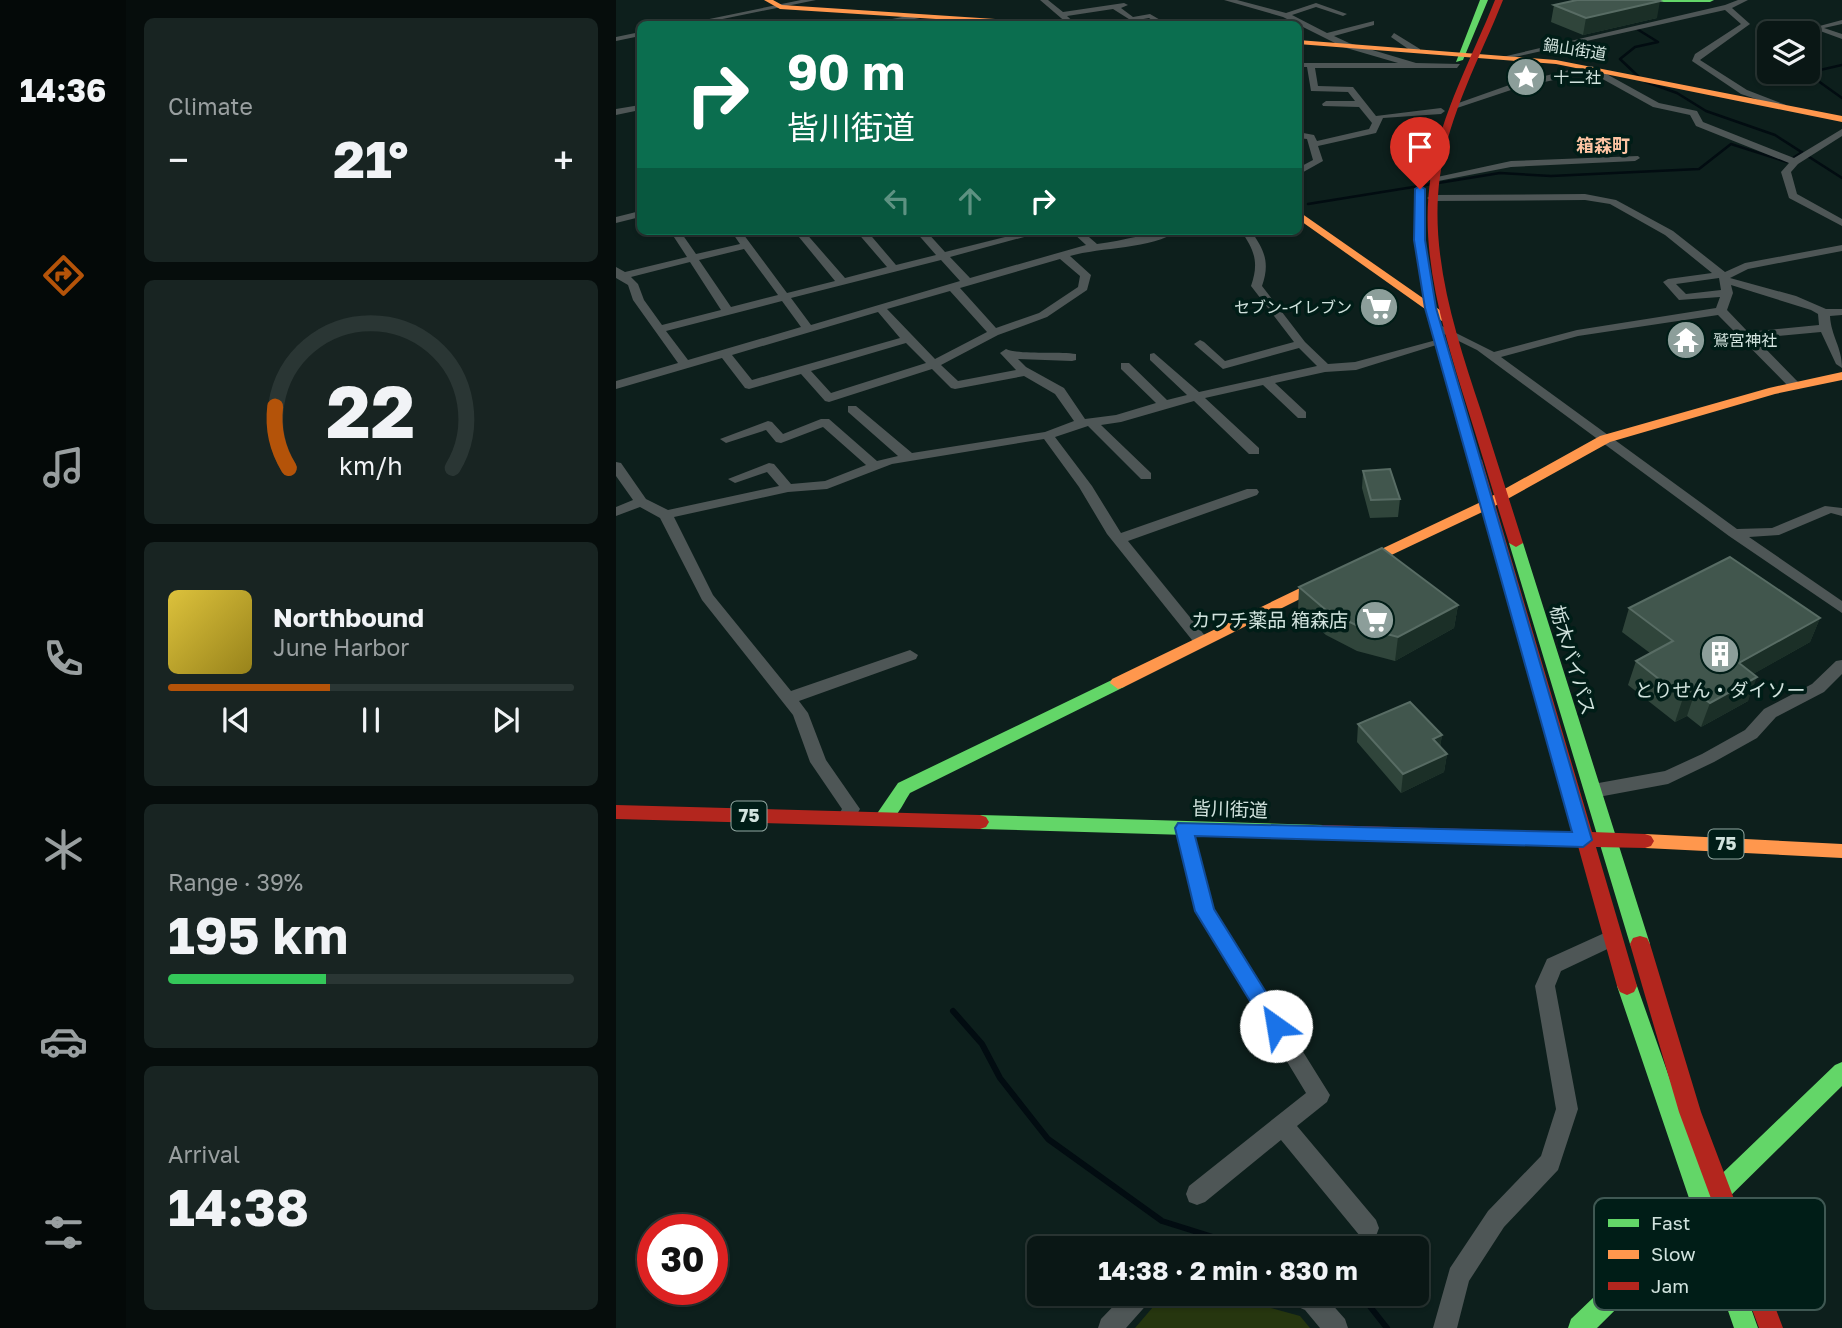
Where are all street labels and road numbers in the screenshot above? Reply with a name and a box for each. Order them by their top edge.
street label: 鍋山街道 [1542,34,1608,64]
street label: 栃木バイパス [1546,602,1601,718]
street label: 皆川街道 [1192,796,1268,821]
road number: 75 [732,802,766,830]
road number: 75 [1708,830,1744,858]

